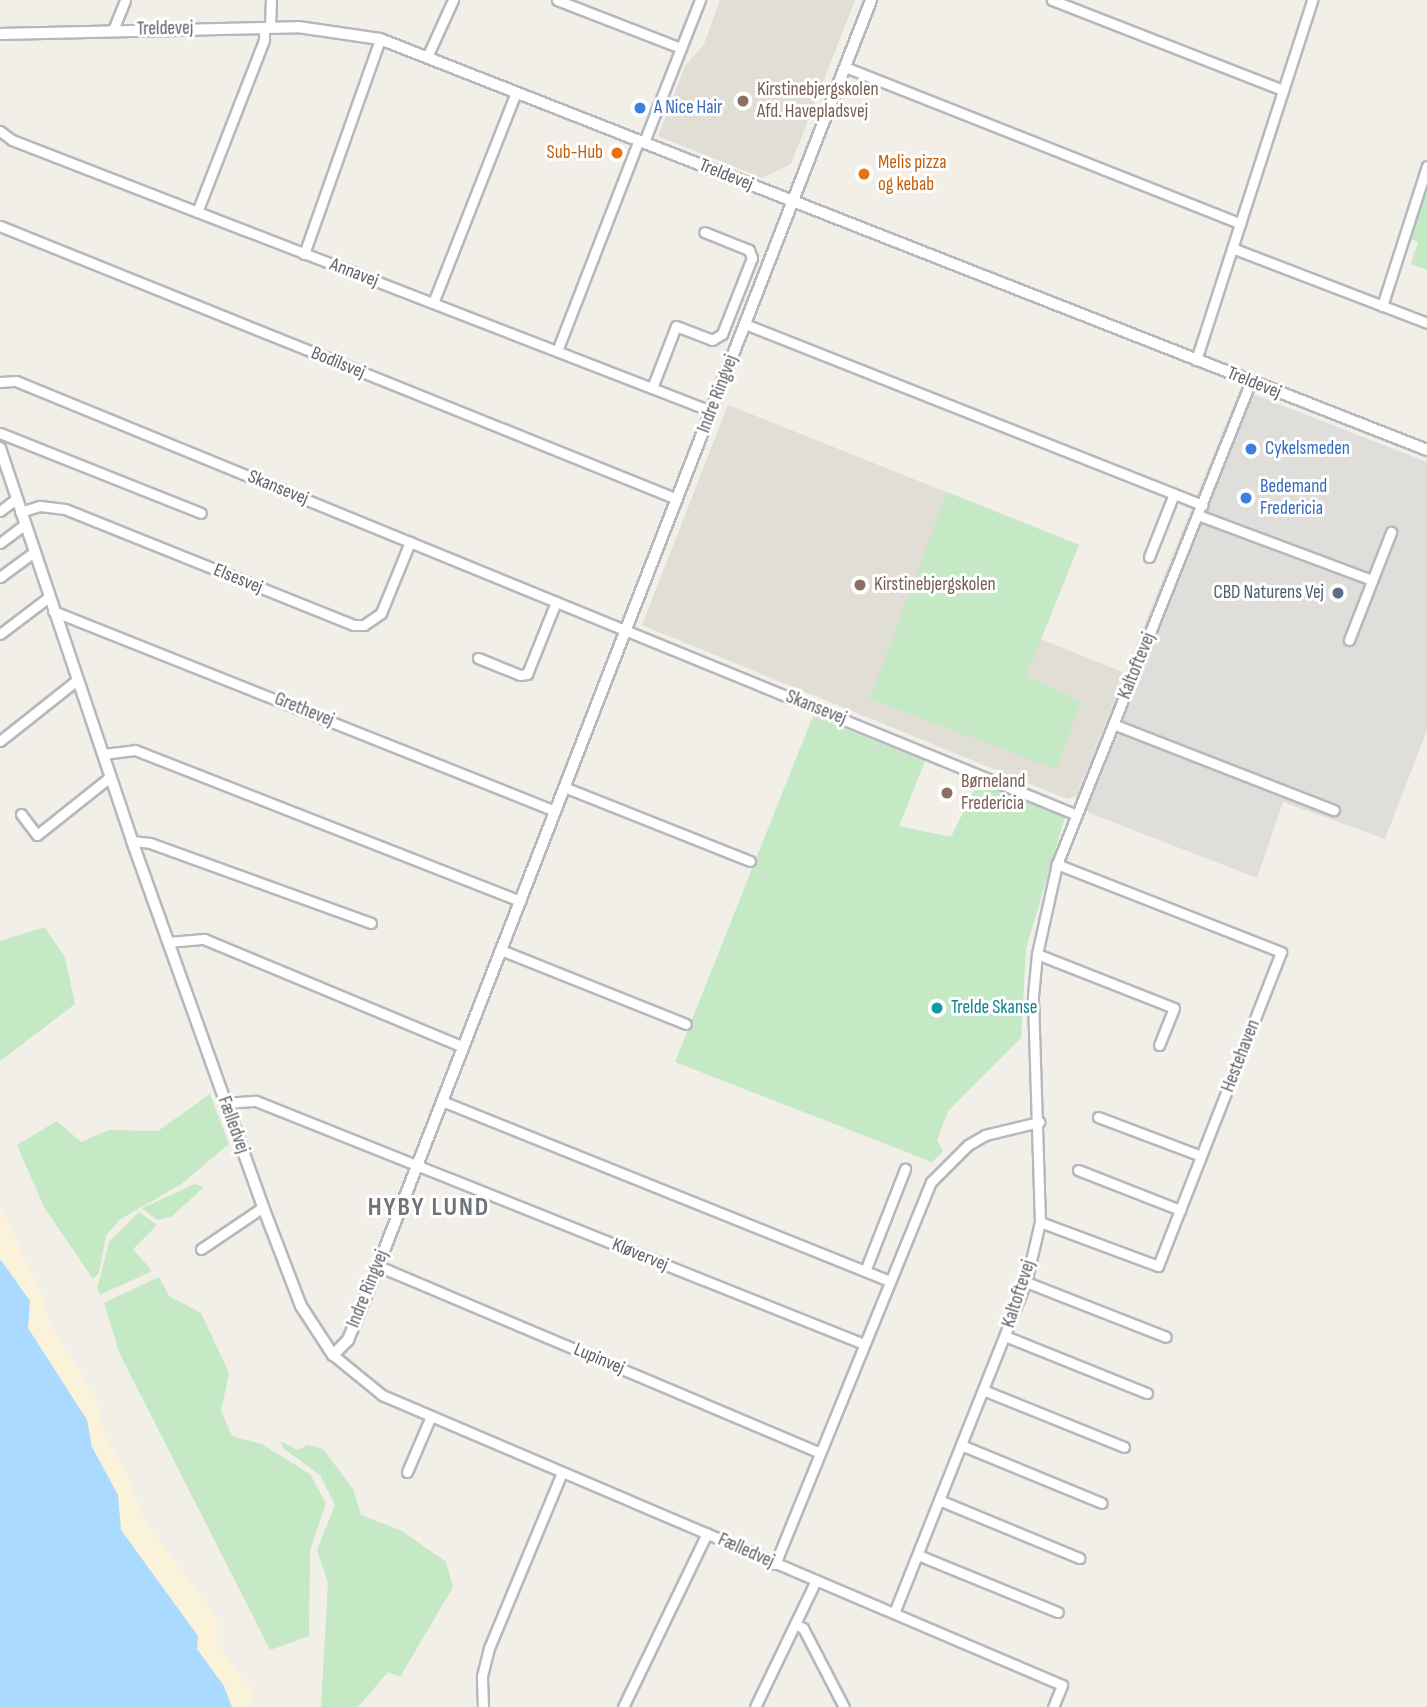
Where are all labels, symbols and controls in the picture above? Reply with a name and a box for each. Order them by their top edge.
street label: Treldevej [137,17,193,41]
place label: Kirstinebjergskolen Afd. Havepladsvej [757,79,879,123]
marker: Kirstinebjergskolen Afd. Havepladsvej [735,93,751,109]
place label: A Nice Hair [654,97,723,119]
marker: A Nice Hair [632,100,648,116]
place label: Sub-Hub [547,142,603,164]
marker: Sub-Hub [609,145,625,161]
place label: Melis pizza og kebab [878,152,947,196]
street label: Treldevej [696,154,756,196]
marker: Melis pizza og kebab [856,166,872,182]
street label: Annavej [326,253,382,293]
street label: Bodilsvej [308,342,368,384]
street label: Indre Ringvej [693,352,743,436]
street label: Treldevej [1224,362,1284,404]
place label: Cykelsmeden [1265,438,1350,460]
marker: Cykelsmeden [1243,441,1259,457]
street label: Skansevej [244,466,312,510]
place label: Bedemand Fredericia [1260,476,1327,520]
marker: Bedemand Fredericia [1238,490,1254,506]
street label: Elsesvej [210,559,266,599]
place label: Kirstinebjergskolen [874,574,996,596]
marker: Kirstinebjergskolen [852,577,868,593]
place label: CBD Naturens Vej [1213,582,1324,604]
marker: CBD Naturens Vej [1330,585,1346,601]
street label: Kaltoftevej [1113,629,1161,703]
street label: Skansevej [782,686,850,730]
street label: Grethevej [271,688,337,732]
place label: Børneland Fredericia [961,771,1025,815]
marker: Børneland Fredericia [939,785,955,801]
place label: Trelde Skanse [951,997,1038,1019]
marker: Trelde Skanse [929,1000,945,1016]
street label: Hestehaven [1217,1017,1265,1095]
street label: Fælledvej [212,1093,254,1157]
district label: HYBY LUND [369,1192,489,1224]
street label: Kløvervej [609,1233,671,1277]
street label: Indre Ringvej [342,1247,394,1331]
street label: Kaltoftevej [997,1257,1041,1331]
street label: Lupinvej [570,1338,628,1380]
street label: Fælledvej [714,1529,778,1573]

